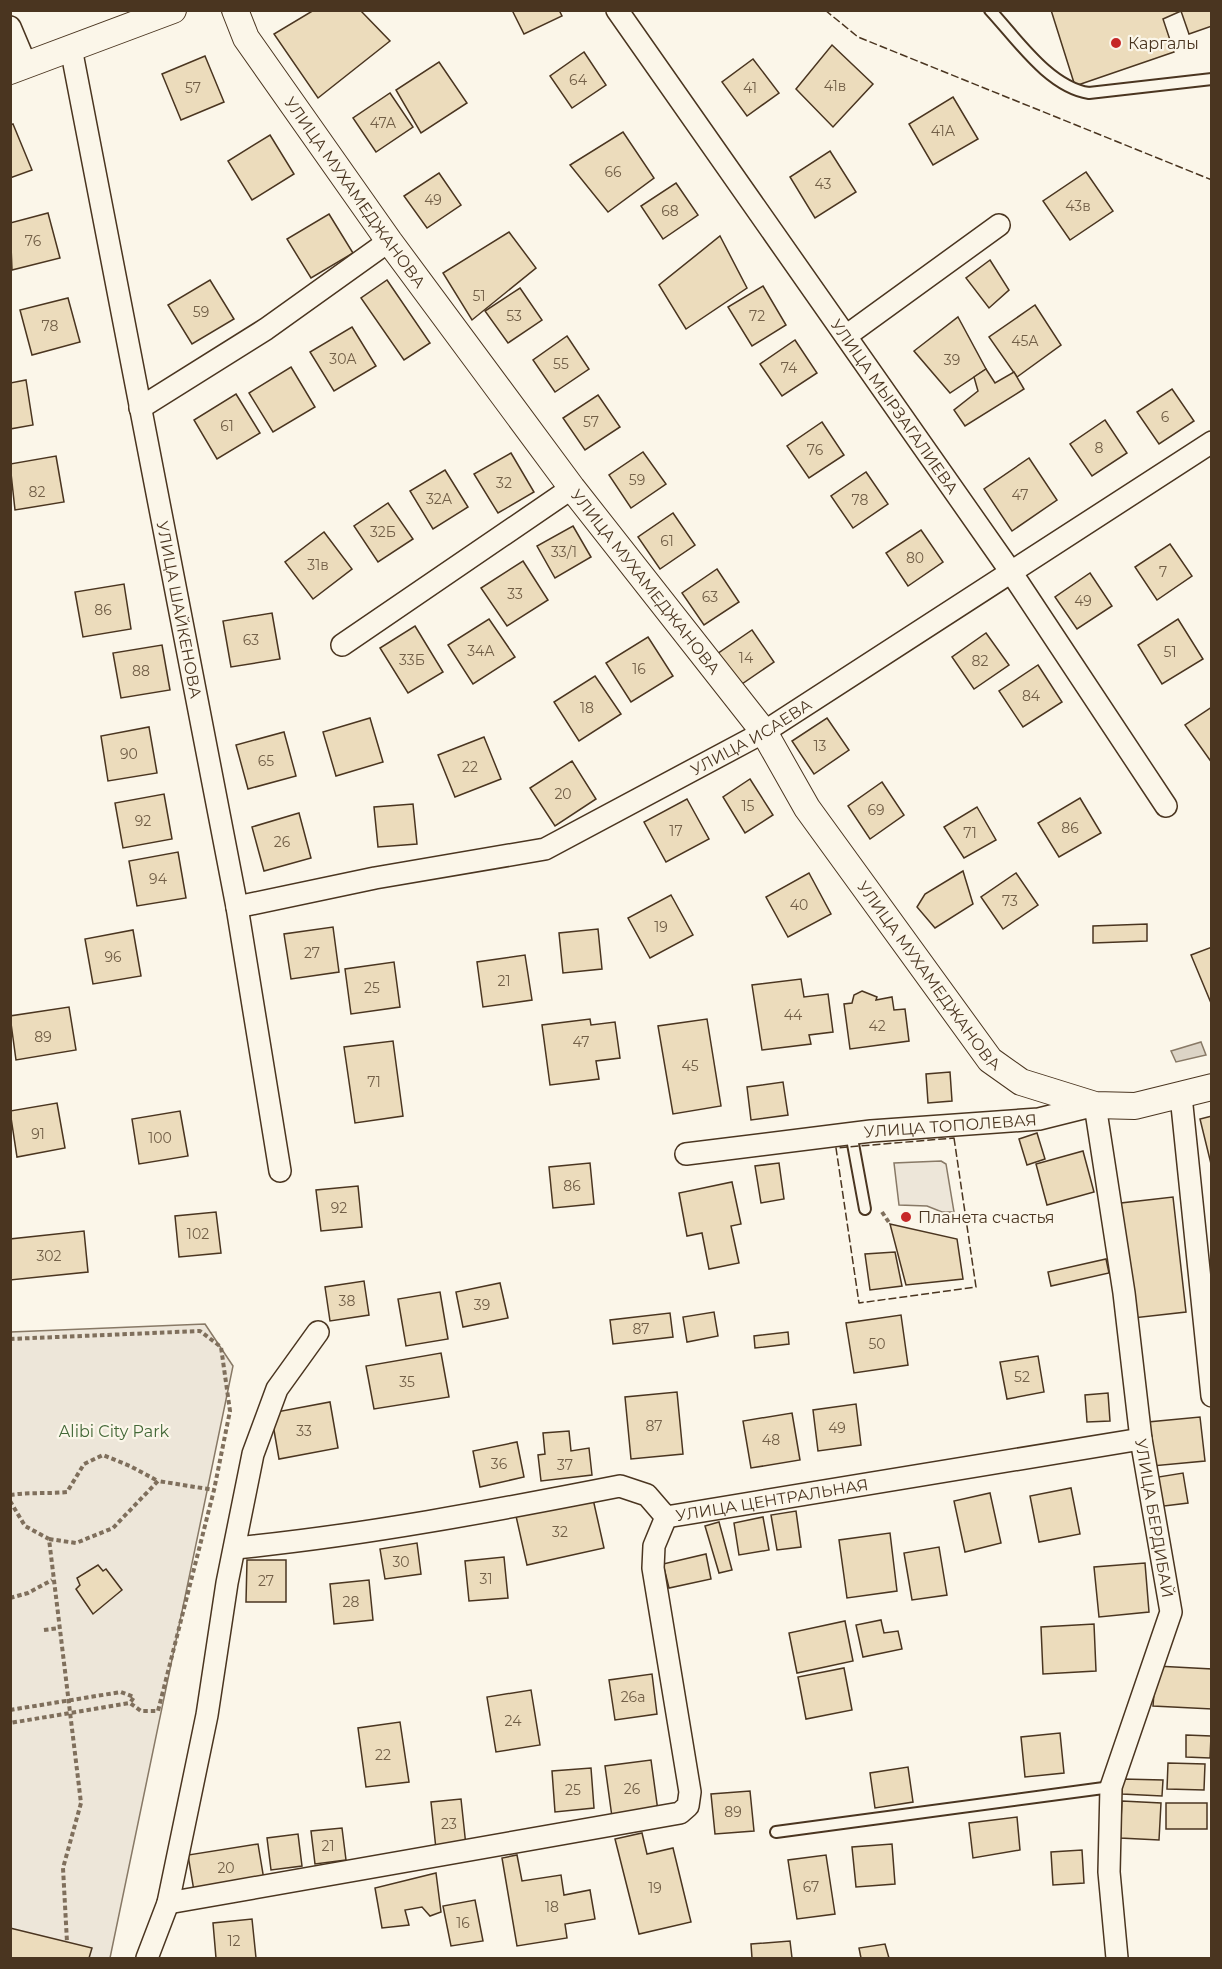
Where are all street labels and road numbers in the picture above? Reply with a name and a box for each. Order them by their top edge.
street label: УЛИЦА МУХАМЕДЖАНОВА [280,93,429,292]
street label: УЛИЦА МЫРЗАГАЛИЕВА [827,316,962,498]
street label: УЛИЦА МУХАМЕДЖАНОВА [567,486,724,678]
street label: УЛИЦА ШАЙКЕНОВА [153,519,205,700]
street label: УЛИЦА ИСАЕВА [688,695,815,779]
street label: УЛИЦА МУХАМЕДЖАНОВА [853,878,1004,1075]
street label: УЛИЦА ТОПОЛЕВАЯ [863,1110,1037,1142]
street label: УЛИЦА БЕРДИБАЙ [1131,1437,1177,1599]
street label: УЛИЦА ЦЕНТРАЛЬНАЯ [674,1475,870,1525]

